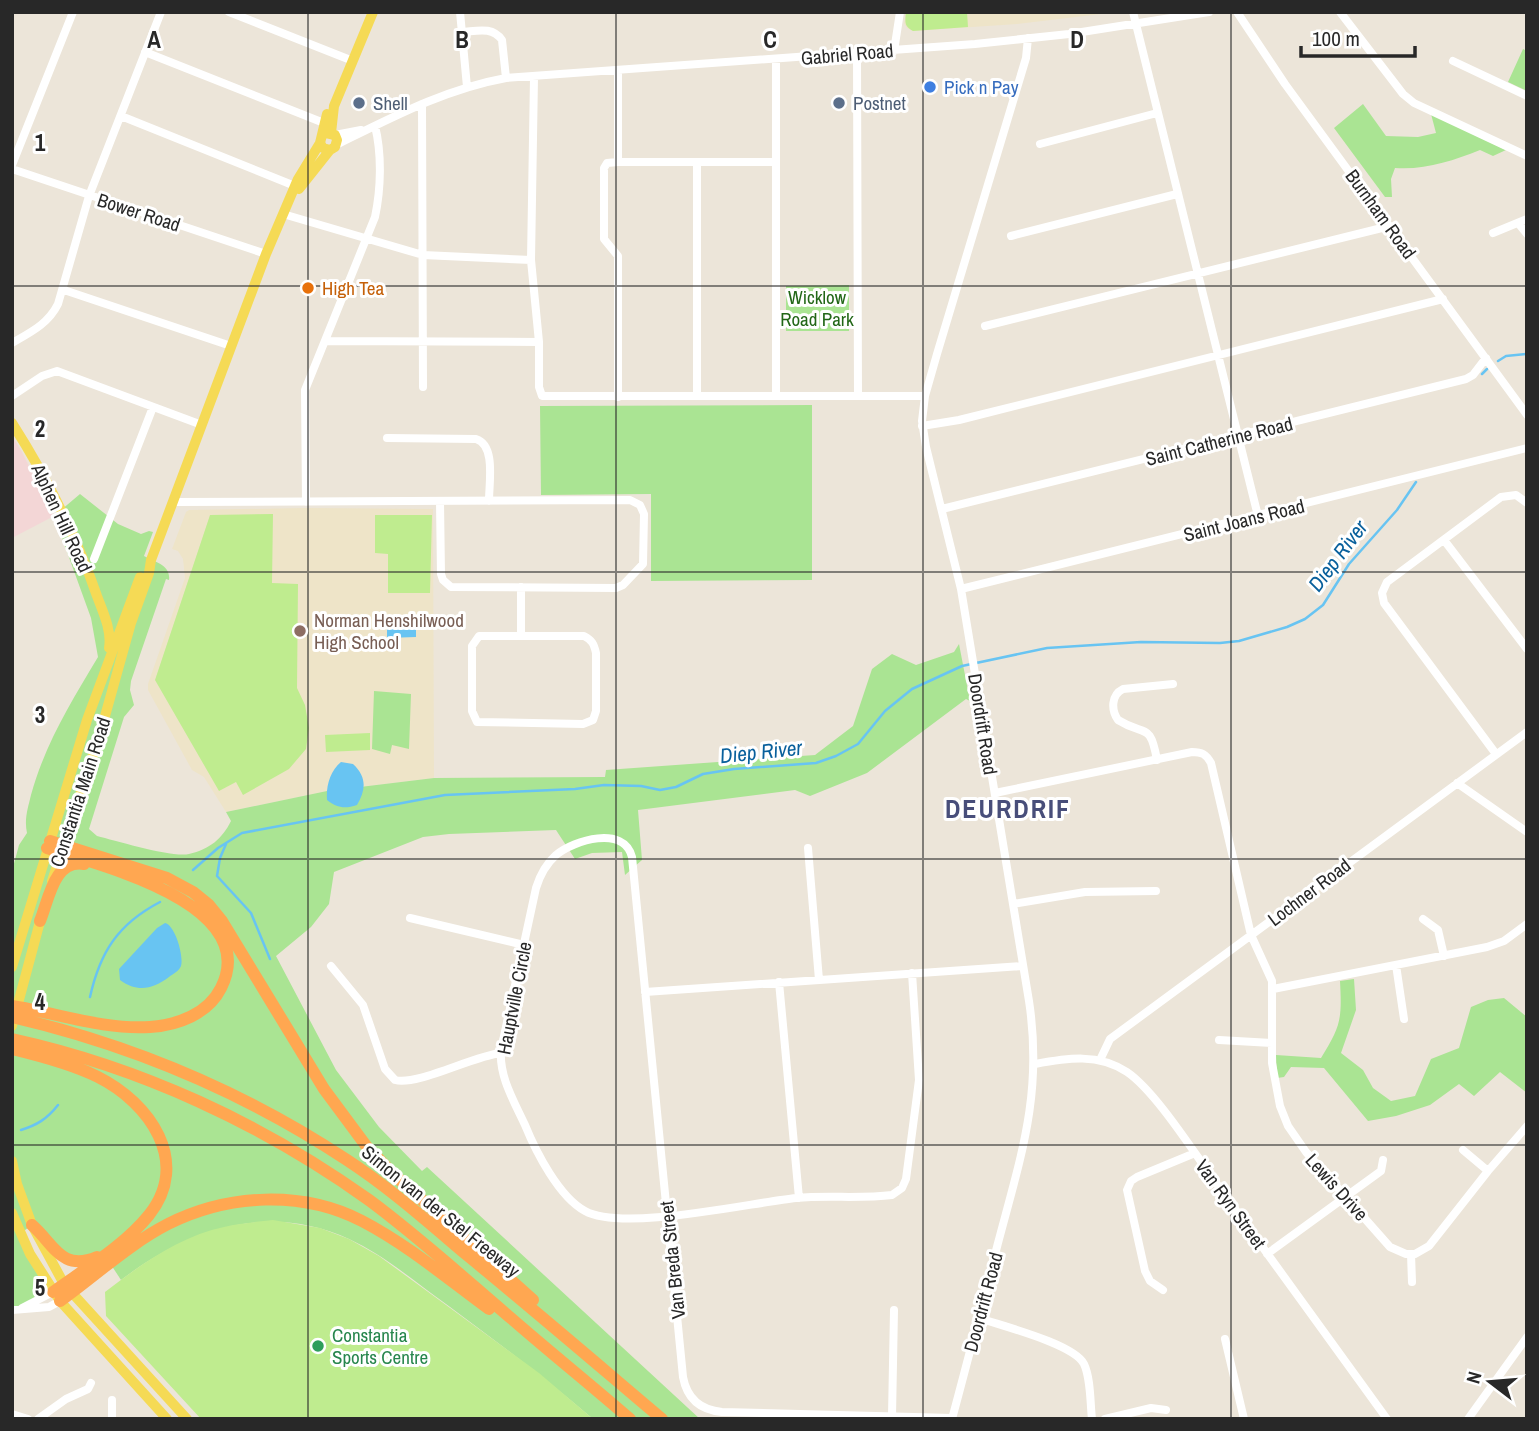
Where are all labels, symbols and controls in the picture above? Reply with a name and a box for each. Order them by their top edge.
scale bar [1301,14,1415,58]
text: A [147,24,161,55]
text: B [455,24,469,55]
text: C [763,24,777,55]
text: D [1070,24,1084,55]
text: 100 m [1312,24,1360,53]
street label: Gabriel Road [800,37,894,71]
place label: Pick n Pay [944,74,1019,100]
marker: Pick n Pay [922,79,938,95]
place label: Shell [373,90,408,116]
place label: Postnet [853,90,907,116]
marker: Shell [351,95,367,111]
marker: Postnet [831,95,847,111]
text: 1 [35,127,46,158]
street label: Burnham Road [1340,164,1422,264]
street label: Bower Road [94,186,184,238]
place label: High Tea [322,275,384,301]
marker: High Tea [300,280,316,296]
park label: Wicklow Road Park [780,284,854,332]
street label: Saint Catherine Road [1143,410,1295,472]
text: 2 [35,413,45,444]
street label: Alphen Hill Road [25,459,98,576]
street label: Saint Joans Road [1181,492,1307,548]
water label: Diep River [1301,513,1375,597]
place label: Norman Henshilwood High School [314,607,464,655]
marker: Norman Henshilwood High School [292,623,308,639]
street label: Doordrift Road [962,672,1004,776]
text: 3 [35,699,45,730]
street label: Constantia Main Road [44,714,116,870]
water label: Diep River [719,733,805,770]
district label: DEURDRIF [945,791,1071,826]
street label: Lochner Road [1262,852,1356,932]
street label: Hauptville Circle [490,939,538,1057]
text: 4 [35,986,46,1017]
street label: Simon van der Stel Freeway [356,1139,526,1283]
street label: Lewis Drive [1300,1148,1374,1226]
street label: Van Ryn Street [1190,1154,1273,1254]
street label: Van Breda Street [653,1199,691,1320]
street label: Doordrift Road [957,1249,1009,1355]
text: 5 [35,1272,45,1303]
place label: Constantia Sports Centre [332,1322,428,1370]
marker: Constantia Sports Centre [310,1338,326,1354]
north arrow [1455,1347,1525,1417]
text: N [1460,1368,1488,1386]

